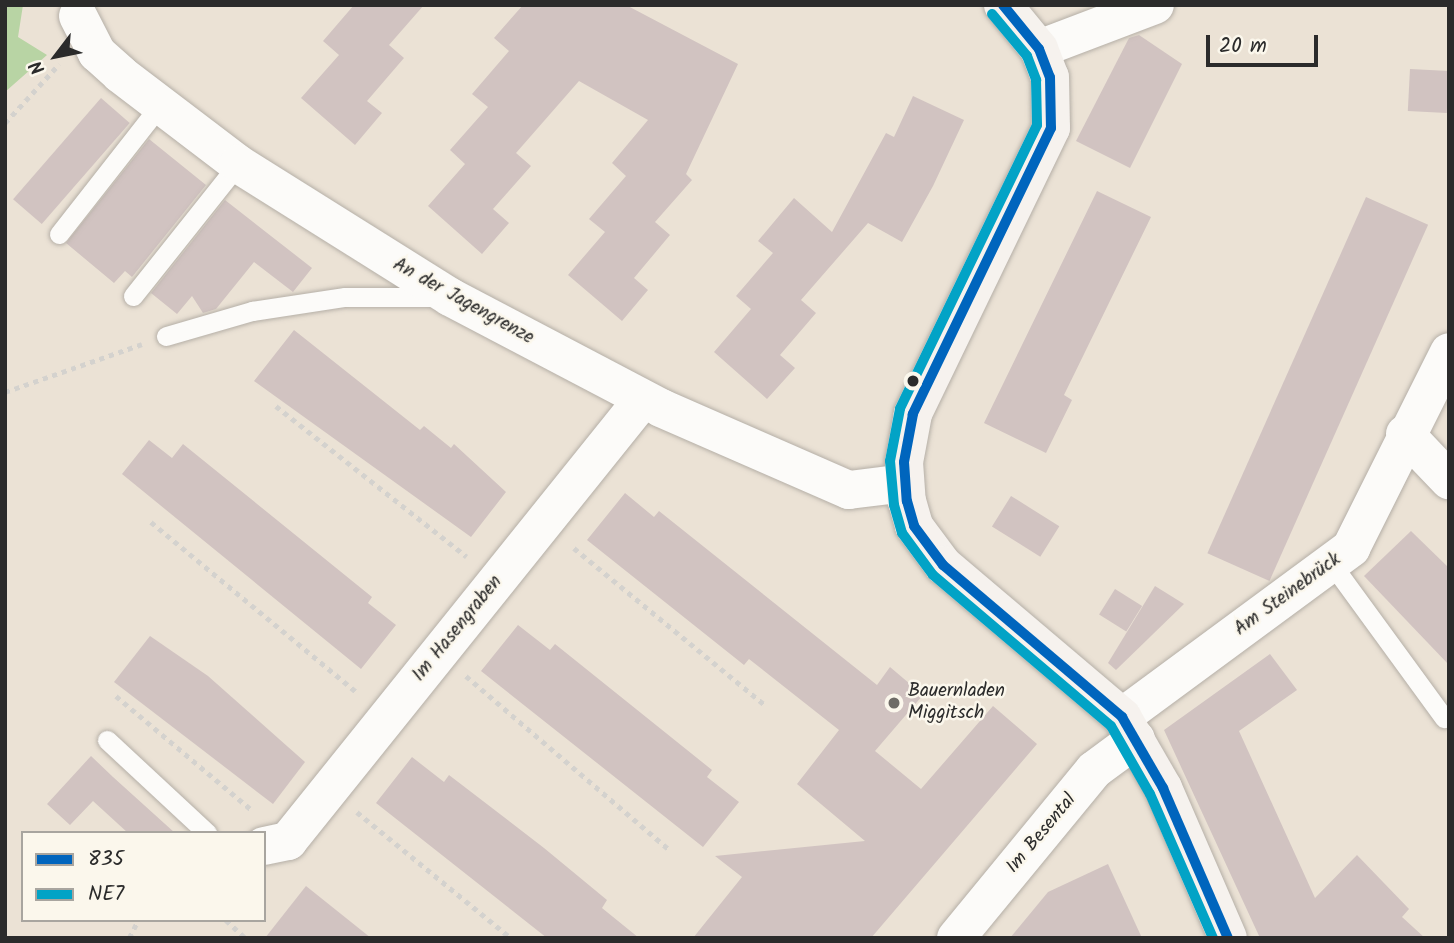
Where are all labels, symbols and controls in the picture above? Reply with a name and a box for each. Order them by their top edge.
north arrow [21,21,91,91]
scale bar [1209,21,1321,65]
text: 20 m [1219,30,1267,63]
text: N [22,54,54,80]
street label: An der Jagengrenze [389,254,537,350]
unlabelled marker [906,374,920,388]
street label: Am Steinebrück [1230,549,1346,641]
street label: Im Hasengraben [408,571,508,687]
place label: Bauernladen Miggitsch [908,681,1005,725]
marker: Bauernladen Miggitsch [886,695,902,711]
street label: Im Besental [1002,790,1082,878]
legend [21,831,266,922]
text: 835 [88,843,124,876]
text: NE7 [88,878,124,911]

